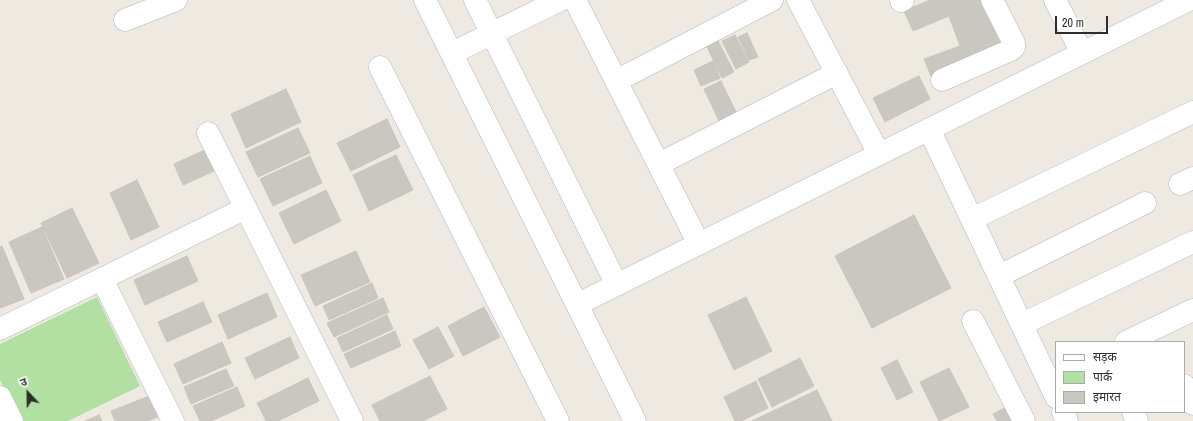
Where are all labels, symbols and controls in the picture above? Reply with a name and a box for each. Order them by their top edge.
scale bar [1057,8,1110,34]
text: 20 m [1062,15,1084,31]
legend [1055,341,1185,413]
text: सड़क [1093,349,1117,365]
text: पार्क [1093,369,1112,385]
north arrow [8,373,48,413]
text: उ [18,374,29,390]
text: इमारत [1093,389,1121,405]

